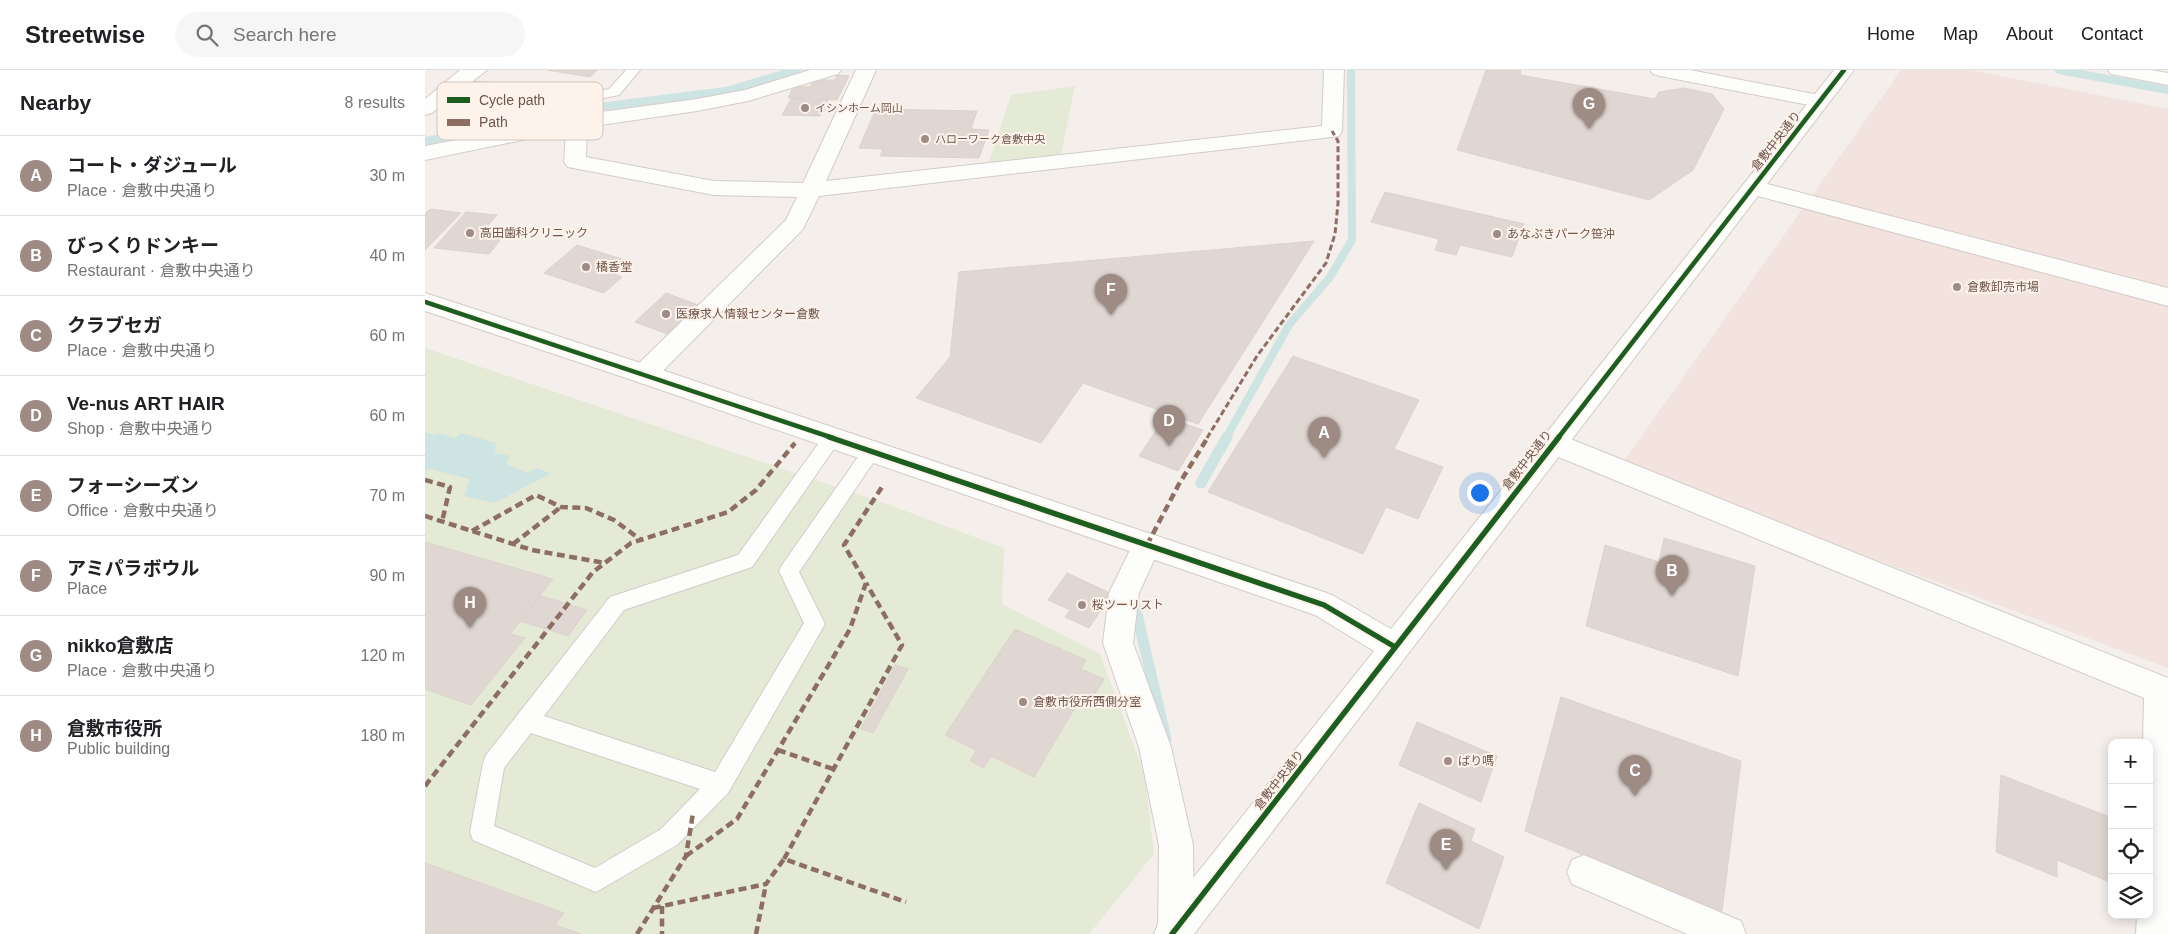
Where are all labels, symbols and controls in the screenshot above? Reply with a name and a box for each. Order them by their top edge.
search box [175,12,525,57]
text: Streetwise [25,21,145,48]
icon: search [193,21,221,49]
text: Search here [233,24,337,45]
text: Home [1867,24,1915,44]
text: Map [1943,24,1978,44]
text: About [2006,24,2053,44]
text: Contact [2081,24,2143,44]
legend [437,82,603,140]
pin: G [1573,88,1605,129]
text: Nearby [20,91,91,114]
text: Cycle path [479,92,545,108]
text: 8 results [345,94,405,111]
marker: イシンホーム岡山 [799,102,811,114]
place label: イシンホーム岡山 [815,102,903,114]
street label: 倉敷中央通り [1748,108,1804,174]
text: Path [479,114,508,130]
marker: ハローワーク倉敷中央 [919,133,931,145]
place label: ハローワーク倉敷中央 [935,133,1046,145]
text: コート・ダジュール [67,155,237,176]
text: A [30,167,42,184]
text: 30 m [369,167,405,184]
text: Place · 倉敷中央通り [67,182,217,199]
place label: 高田歯科クリニック [480,226,588,240]
marker: 高田歯科クリニック [464,227,476,239]
place label: あなぶきパーク笹沖 [1507,227,1615,241]
marker: あなぶきパーク笹沖 [1491,228,1503,240]
text: びっくりドンキー [67,235,219,256]
text: B [30,247,42,264]
text: 40 m [369,247,405,264]
place label: 橘香堂 [596,260,632,274]
marker: 橘香堂 [580,261,592,273]
text: Restaurant · 倉敷中央通り [67,262,256,279]
pin: F [1095,274,1127,315]
place label: 倉敷卸売市場 [1967,280,2039,294]
marker: 倉敷卸売市場 [1951,281,1963,293]
place label: 医療求人情報センター倉敷 [676,307,820,321]
marker: 医療求人情報センター倉敷 [660,308,672,320]
text: クラブセガ [67,315,162,336]
text: C [30,327,42,344]
text: 60 m [369,327,405,344]
text: Place · 倉敷中央通り [67,342,217,359]
text: Ve-nus ART HAIR [67,393,225,414]
pin: D [1153,405,1185,446]
text: D [30,407,42,424]
text: 60 m [369,407,405,424]
pin: A [1308,417,1340,458]
text: Shop · 倉敷中央通り [67,420,215,437]
street label: 倉敷中央通り [1499,427,1555,493]
text: フォーシーズン [67,475,199,496]
your location [1467,480,1493,506]
text: E [31,487,41,504]
text: 70 m [369,487,405,504]
text: Office · 倉敷中央通り [67,502,219,519]
pin: B [1656,555,1688,596]
text: アミパラボウル [67,558,200,579]
text: F [31,567,41,584]
text: 90 m [369,567,405,584]
text: Place [67,580,107,597]
pin: H [454,587,486,628]
place label: 桜ツーリスト [1092,598,1164,612]
marker: 桜ツーリスト [1076,599,1088,611]
text: nikko倉敷店 [67,635,174,656]
text: G [30,647,42,664]
text: 120 m [361,647,405,664]
text: Place · 倉敷中央通り [67,662,217,679]
place label: 倉敷市役所西側分室 [1033,695,1141,709]
marker: 倉敷市役所西側分室 [1017,696,1029,708]
text: 倉敷市役所 [67,718,162,739]
text: H [30,727,42,744]
text: 180 m [361,727,405,744]
map controls [2108,739,2153,919]
button: + [2108,739,2153,784]
text: Public building [67,740,170,757]
street label: 倉敷中央通り [1251,747,1307,813]
place label: ばり嗎 [1458,754,1494,768]
marker: ばり嗎 [1442,755,1454,767]
pin: C [1619,755,1651,796]
button: − [2108,784,2153,829]
pin: E [1430,829,1462,870]
button: locate [2108,829,2153,874]
button: layers [2108,874,2153,919]

